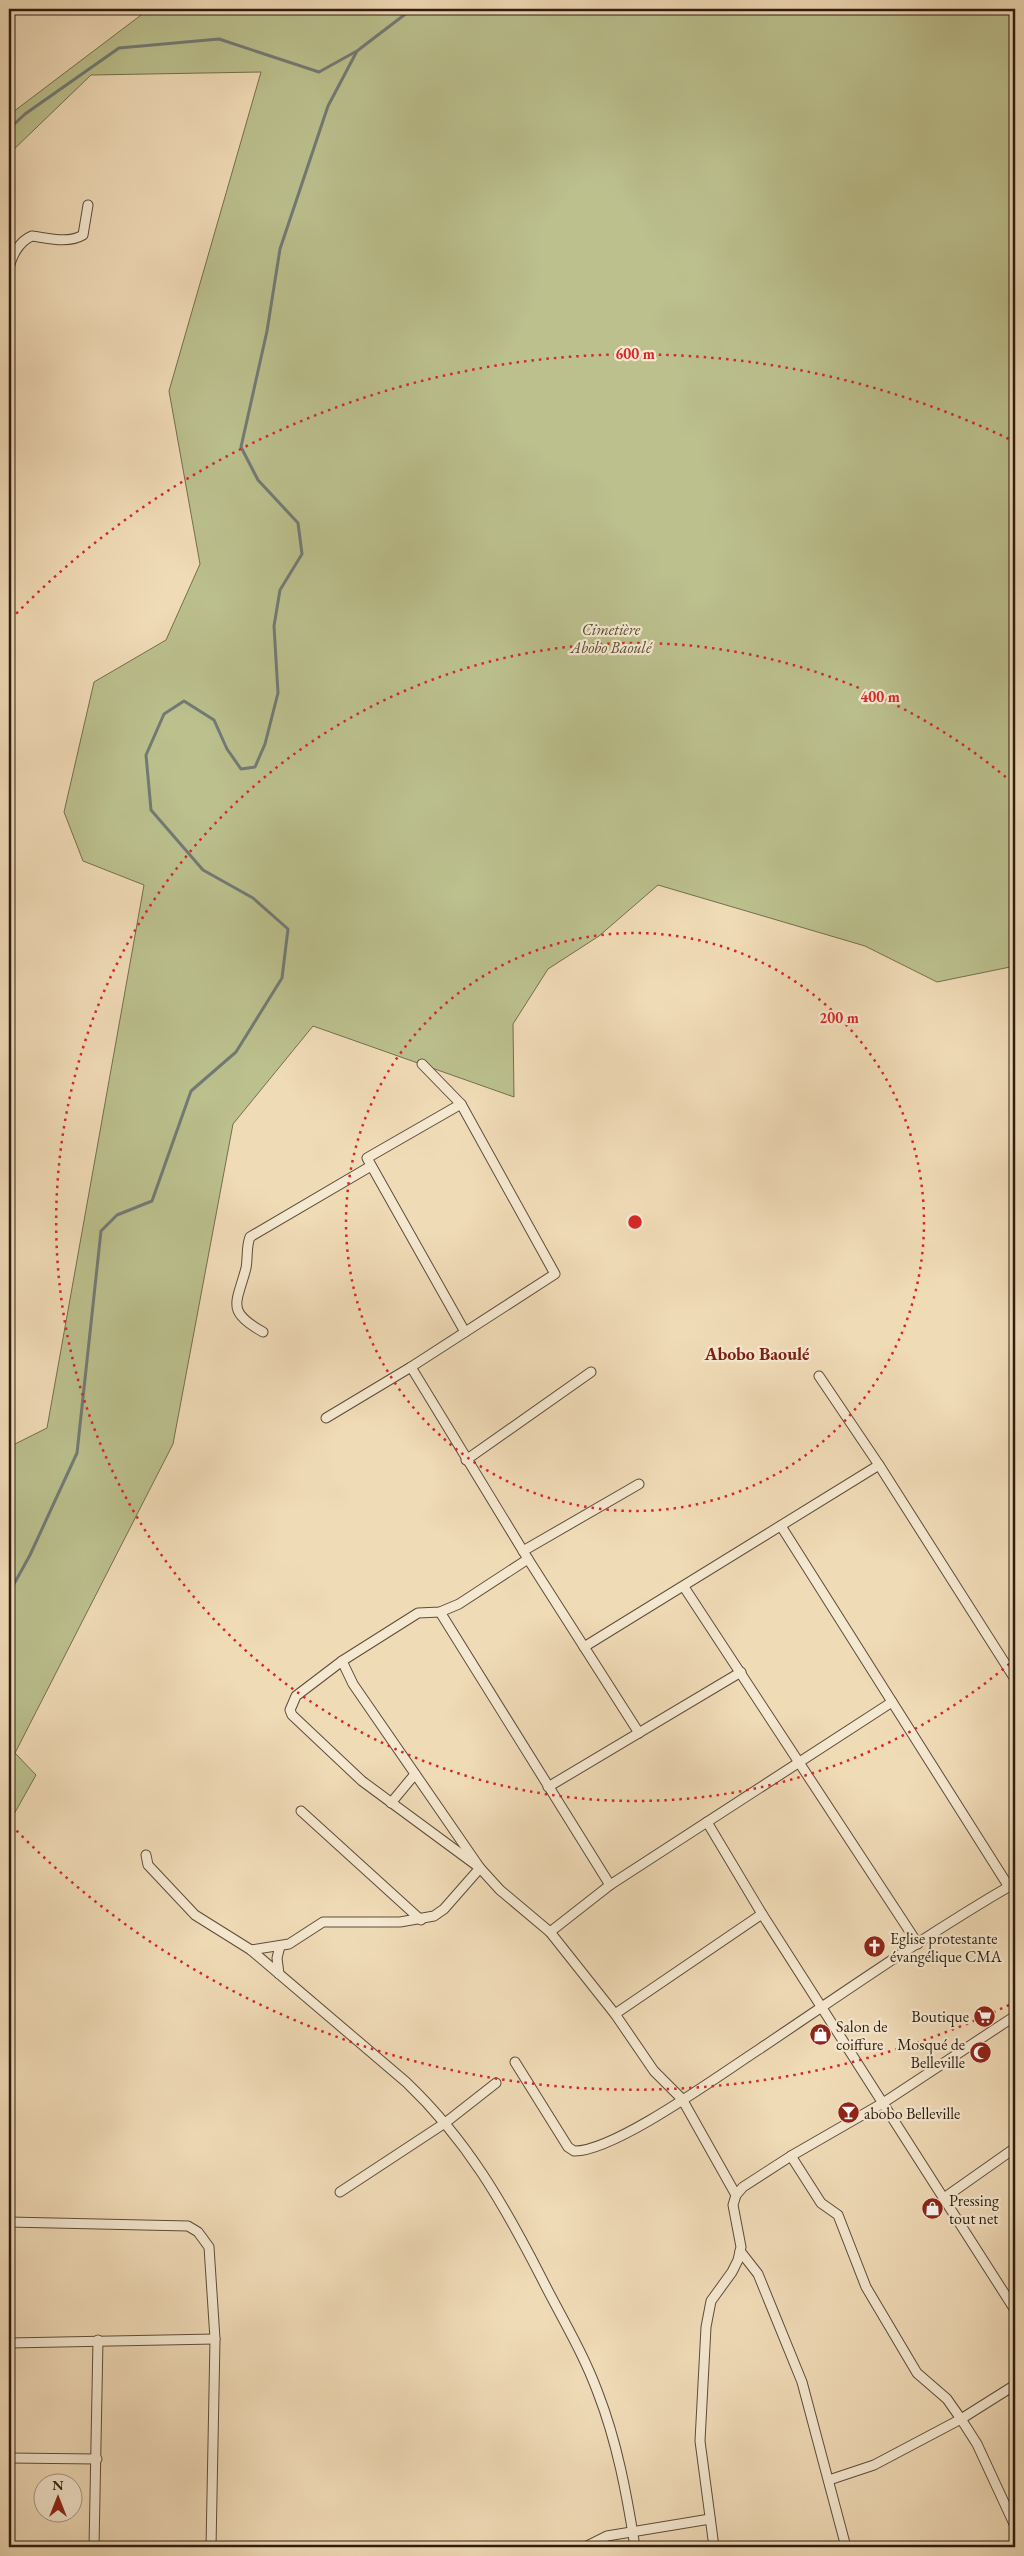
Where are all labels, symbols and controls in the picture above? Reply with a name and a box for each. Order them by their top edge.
text: 600 m [615,344,655,363]
park label: Cimetière Abobo Baoulé [570,619,653,658]
text: 400 m [860,687,900,706]
text: 200 m [819,1008,859,1027]
centre of rings [626,1213,644,1231]
district label: Abobo Baoulé [704,1342,810,1365]
place label: Eglise protestante évangélique CMA [890,1928,1003,1967]
church icon: Eglise protestante évangélique CMA [862,1935,886,1959]
supermarket icon: Boutique [973,2004,997,2028]
place label: Boutique [911,2006,969,2027]
place label: Salon de coiffure [836,2016,888,2055]
shop icon: Salon de coiffure [808,2023,832,2047]
place label: Mosqué de Belleville [897,2034,965,2073]
mosque icon: Mosqué de Belleville [969,2041,993,2065]
bar icon: abobo Belleville [836,2101,860,2125]
place label: abobo Belleville [864,2103,960,2124]
place label: Pressing tout net [949,2190,1000,2229]
shop icon: Pressing tout net [921,2197,945,2221]
north arrow [32,2474,82,2524]
text: N [52,2476,64,2494]

